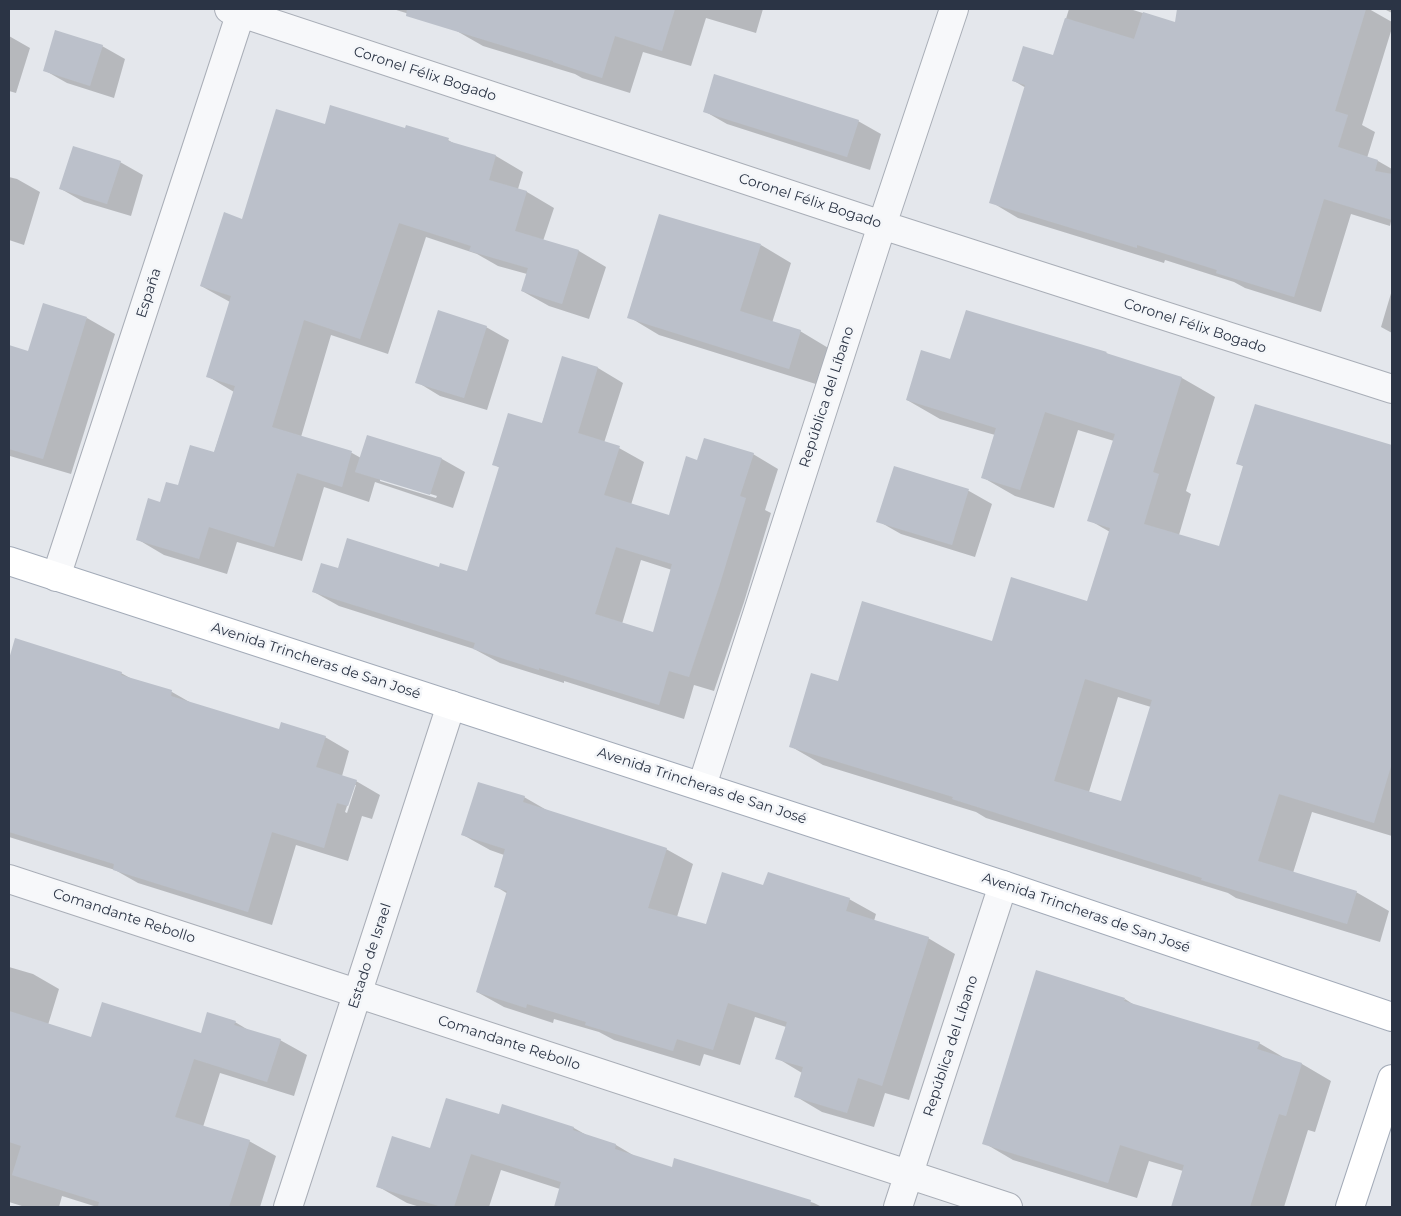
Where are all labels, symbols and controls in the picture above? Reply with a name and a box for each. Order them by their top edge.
street label: Coronel Félix Bogado [351,43,499,105]
street label: Coronel Félix Bogado [736,170,884,232]
street label: España [133,266,165,320]
street label: Coronel Félix Bogado [1121,295,1269,357]
street label: República del Líbano [796,324,858,470]
street label: Avenida Trincheras de San José [209,619,423,703]
street label: Avenida Trincheras de San José [595,744,809,828]
street label: Avenida Trincheras de San José [980,869,1192,957]
street label: Comandante Rebollo [51,885,197,947]
street label: Estado de Israel [345,901,395,1011]
street label: República del Líbano [920,973,982,1119]
street label: Comandante Rebollo [436,1012,582,1074]

